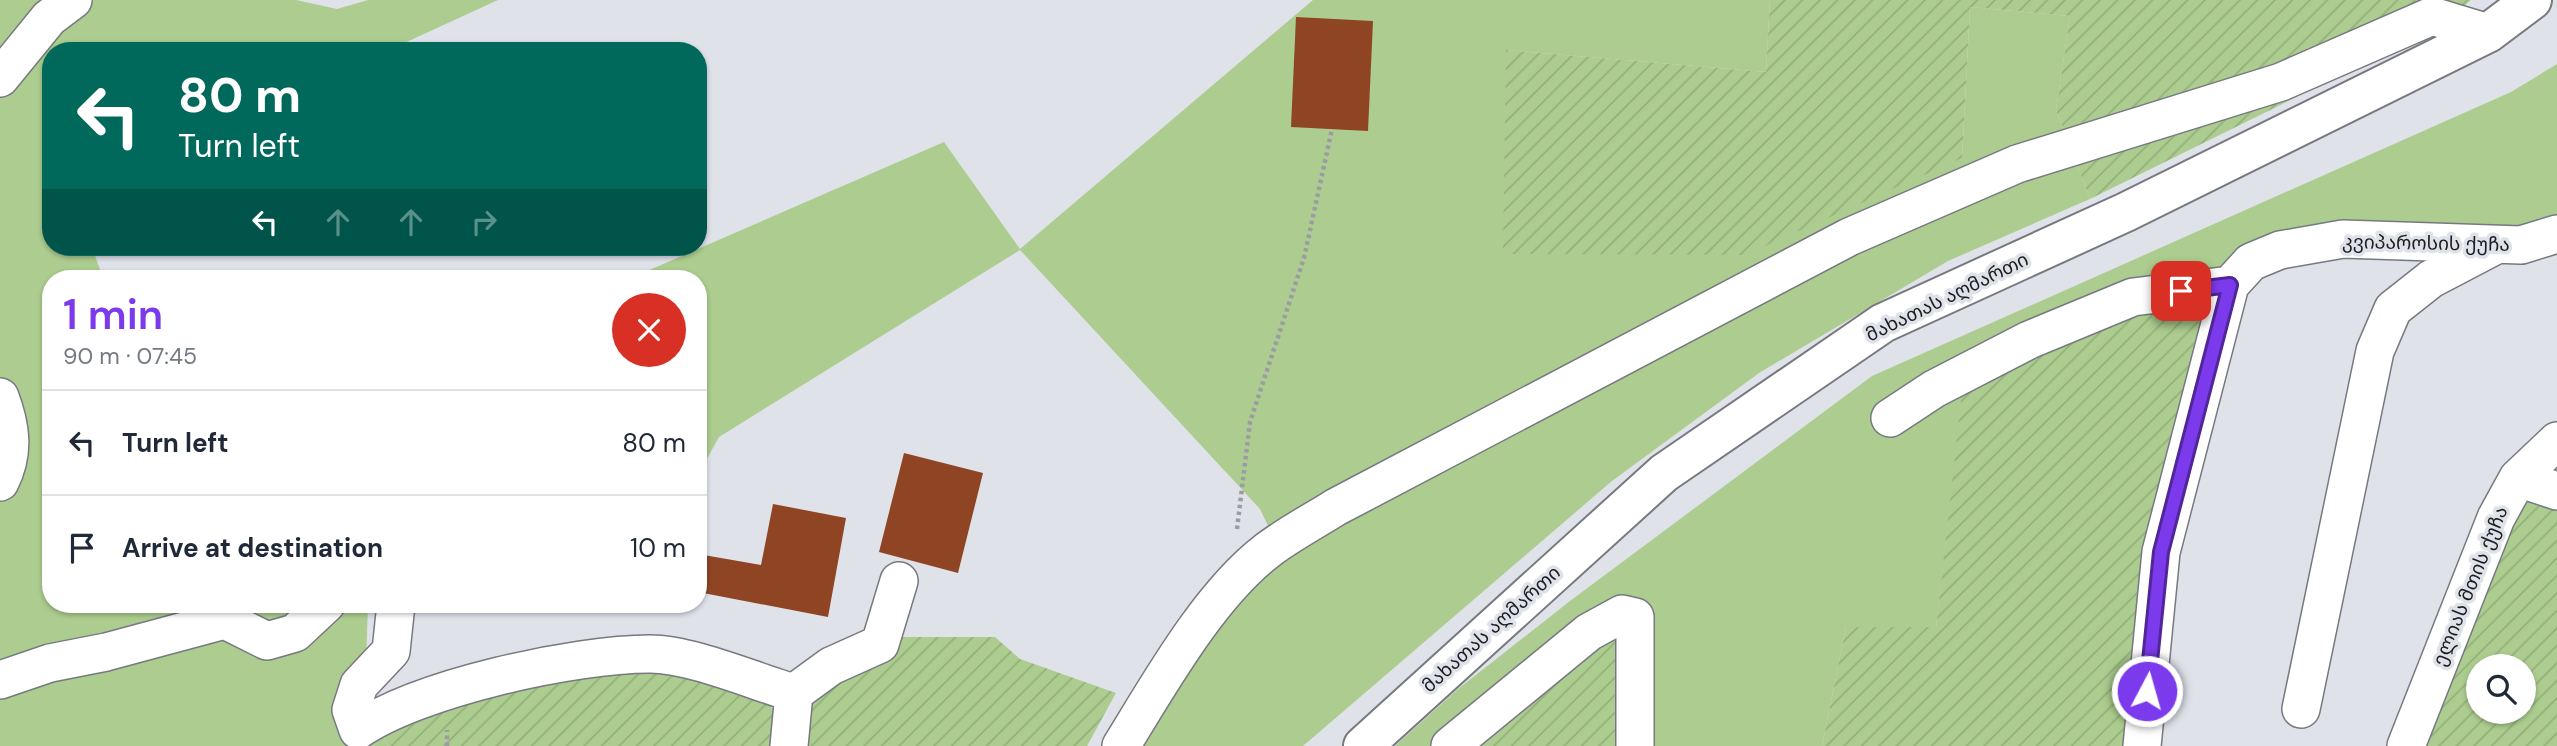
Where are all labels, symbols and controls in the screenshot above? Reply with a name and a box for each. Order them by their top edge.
text: 80 m [178,63,301,127]
icon: left [63,70,154,161]
text: Turn left [178,125,300,167]
icon: left [246,203,284,241]
icon: ahead [319,203,357,241]
icon: ahead [392,203,430,241]
icon: right [465,203,503,241]
street label: კვიპაროსის ქუჩა [2342,229,2510,257]
street label: მახათას აღმართი [1861,247,2033,347]
pin [2151,261,2211,321]
icon: arrive [2162,272,2200,310]
text: 1 min [63,287,163,342]
button: close [612,293,686,367]
text: 90 m · 07:45 [63,341,197,371]
icon: left [63,424,101,462]
text: Turn left [122,426,229,460]
text: 80 m [622,426,686,460]
street label: ელიას მთის ქუჩა [2427,503,2513,669]
icon: arrive [63,529,101,567]
text: Arrive at destination [122,531,383,565]
text: 10 m [630,531,686,565]
street label: მახათას აღმართი [1416,560,1566,698]
position arrow [2110,654,2184,728]
map controls [2466,654,2536,724]
button: search [2466,654,2536,724]

